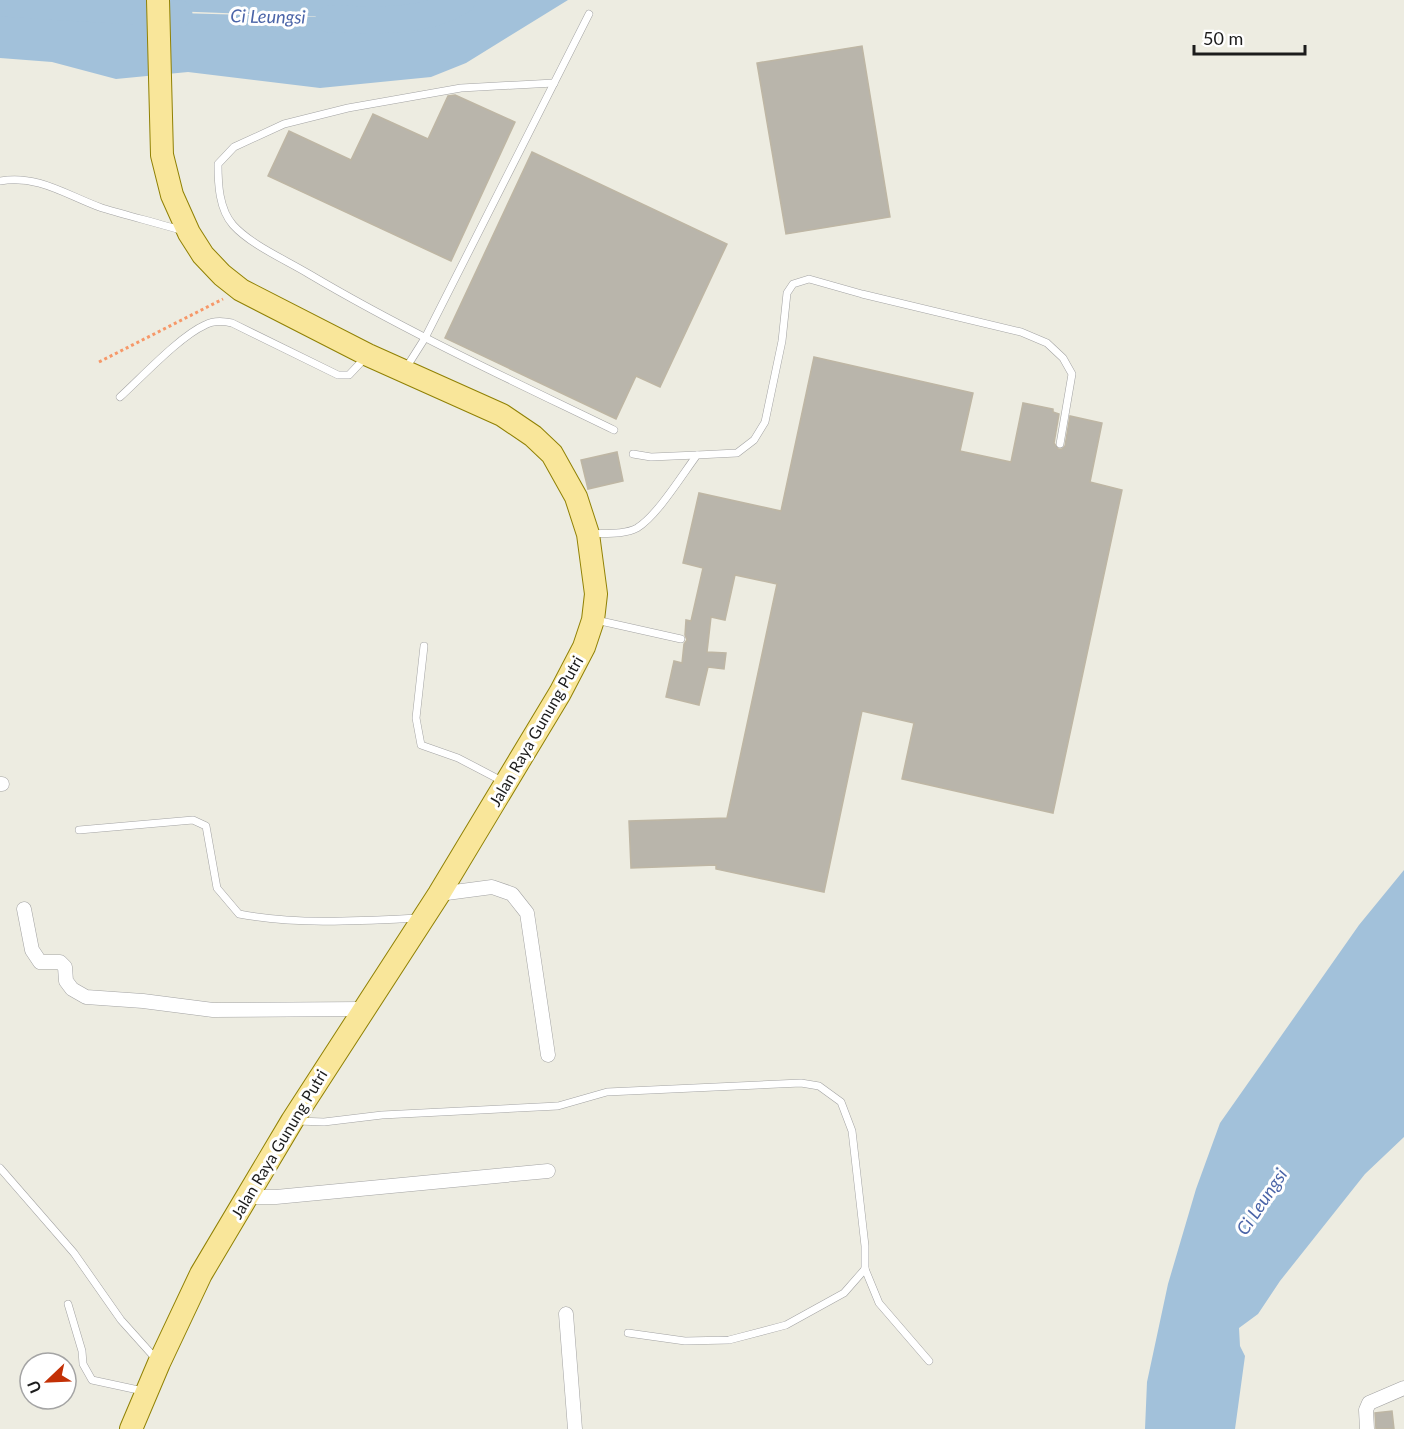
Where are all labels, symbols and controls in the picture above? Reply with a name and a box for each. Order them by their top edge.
water label: Ci Leungsi [230,4,306,28]
scale bar [1194,18,1305,56]
text: 50 m [1203,27,1243,49]
street label: Jalan Raya Gunung Putri [485,652,586,809]
street label: Jalan Raya Gunung Putri [227,1066,331,1222]
water label: Ci Leungsi [1231,1164,1291,1239]
north arrow [18,1351,78,1411]
text: U [23,1378,45,1396]

